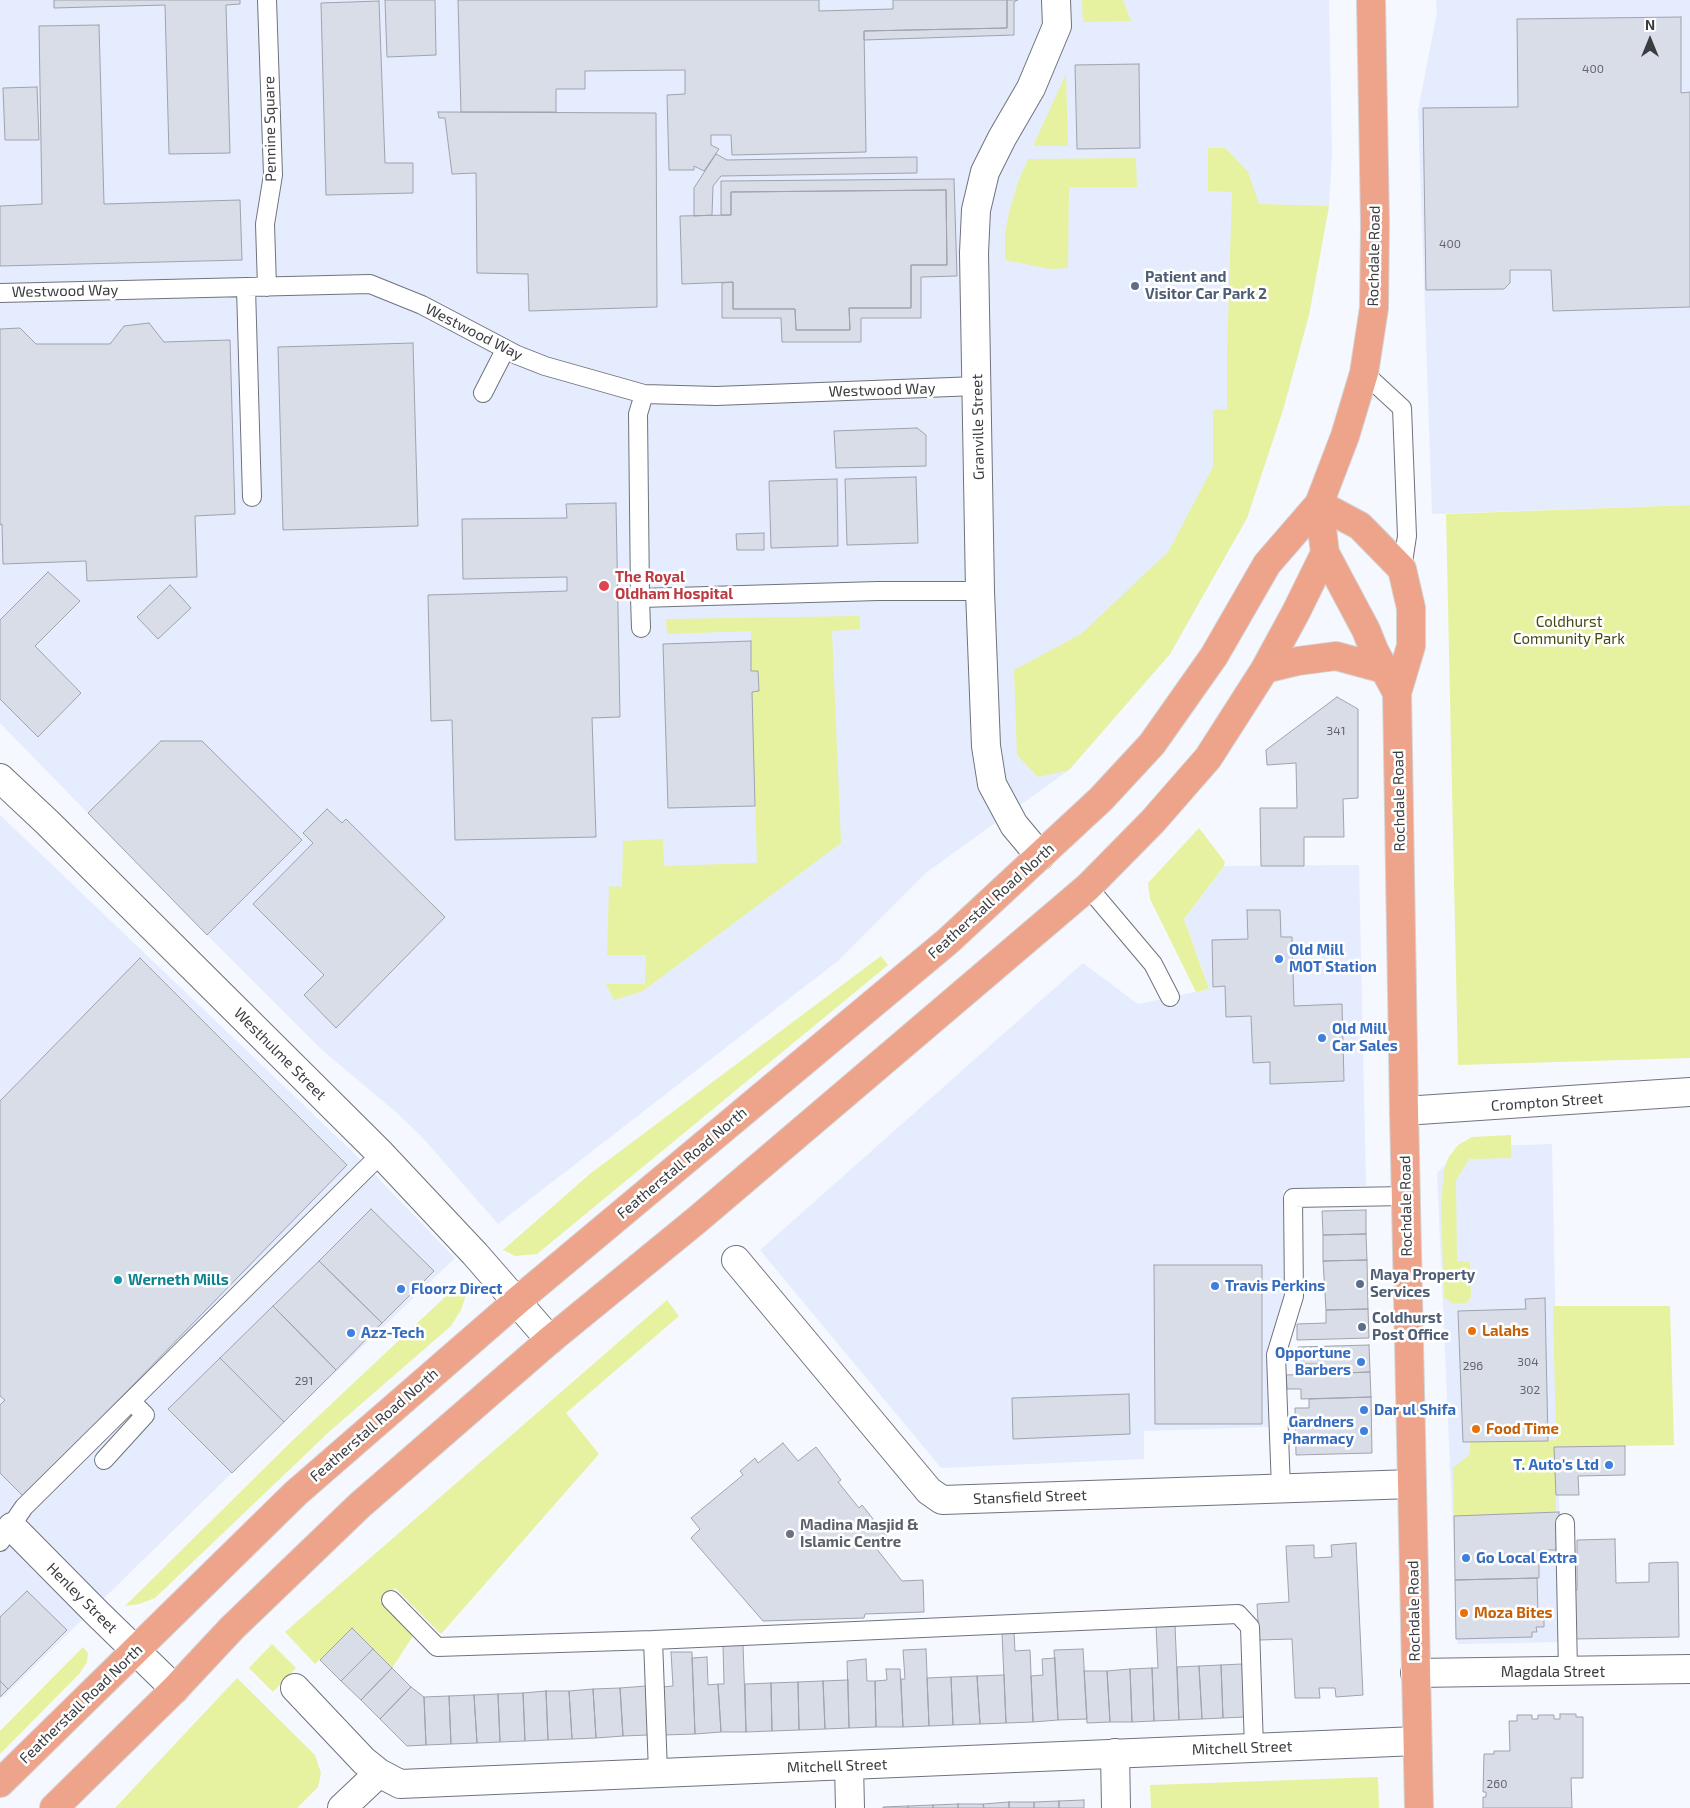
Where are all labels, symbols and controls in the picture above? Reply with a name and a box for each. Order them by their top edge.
north arrow [1625,15,1675,65]
text: N [1645,16,1655,33]
house number: 400 [1582,62,1604,76]
street label: Pennine Square [260,76,280,182]
street label: Rochdale Road [1364,205,1384,307]
house number: 400 [1439,237,1461,251]
place label: Patient and Visitor Car Park 2 [1145,268,1267,303]
marker: Patient and Visitor Car Park 2 [1129,280,1141,292]
street label: Westwood Way [11,281,119,301]
street label: Westwood Way [422,300,526,364]
street label: Granville Street [968,374,988,480]
street label: Westwood Way [828,379,936,401]
place label: The Royal Oldham Hospital [615,568,733,603]
marker: The Royal Oldham Hospital [597,579,611,593]
park label: Coldhurst Community Park [1513,613,1625,648]
house number: 341 [1327,724,1345,738]
street label: Rochdale Road [1389,750,1409,852]
street label: Featherstall Road North [924,839,1058,963]
place label: Old Mill MOT Station [1289,941,1377,976]
marker: Old Mill MOT Station [1273,953,1285,965]
street label: Westhulme Street [230,1004,330,1104]
place label: Old Mill Car Sales [1332,1020,1398,1055]
marker: Old Mill Car Sales [1316,1032,1328,1044]
street label: Crompton Street [1490,1089,1604,1115]
street label: Featherstall Road North [613,1103,751,1223]
street label: Rochdale Road [1396,1155,1416,1257]
place label: Maya Property Services [1370,1266,1475,1301]
place label: Werneth Mills [128,1271,229,1289]
marker: Werneth Mills [112,1274,124,1286]
place label: Travis Perkins [1225,1277,1325,1295]
marker: Maya Property Services [1354,1278,1366,1290]
place label: Floorz Direct [411,1280,502,1298]
marker: Travis Perkins [1209,1280,1221,1292]
marker: Floorz Direct [395,1283,407,1295]
place label: Coldhurst Post Office [1372,1309,1449,1344]
marker: Coldhurst Post Office [1356,1321,1368,1333]
place label: Lalahs [1482,1322,1529,1340]
place label: Azz-Tech [361,1324,424,1342]
marker: Lalahs [1466,1325,1478,1337]
marker: Azz-Tech [345,1327,357,1339]
place label: Opportune Barbers [1275,1344,1351,1379]
house number: 304 [1517,1355,1539,1369]
marker: Opportune Barbers [1355,1356,1367,1368]
house number: 296 [1463,1359,1483,1373]
street label: Featherstall Road North [306,1364,442,1486]
house number: 291 [295,1374,313,1388]
house number: 302 [1520,1383,1540,1397]
place label: Dar ul Shifa [1374,1401,1456,1419]
marker: Dar ul Shifa [1358,1404,1370,1416]
place label: Gardners Pharmacy [1283,1413,1354,1448]
place label: Food Time [1486,1420,1559,1438]
marker: Food Time [1470,1423,1482,1435]
marker: Gardners Pharmacy [1358,1425,1370,1437]
place label: T. Auto's Ltd [1513,1456,1599,1474]
marker: T. Auto's Ltd [1603,1459,1615,1471]
street label: Stansfield Street [973,1486,1087,1508]
place label: Madina Masjid & Islamic Centre [800,1516,918,1551]
marker: Madina Masjid & Islamic Centre [784,1528,796,1540]
place label: Go Local Extra [1476,1549,1577,1567]
marker: Go Local Extra [1460,1552,1472,1564]
street label: Henley Street [43,1559,121,1637]
street label: Rochdale Road [1404,1560,1424,1662]
place label: Moza Bites [1474,1604,1553,1622]
marker: Moza Bites [1458,1607,1470,1619]
street label: Featherstall Road North [16,1641,146,1767]
street label: Magdala Street [1501,1663,1605,1681]
street label: Mitchell Street [1191,1737,1293,1759]
street label: Mitchell Street [786,1755,888,1777]
house number: 260 [1487,1777,1507,1791]

